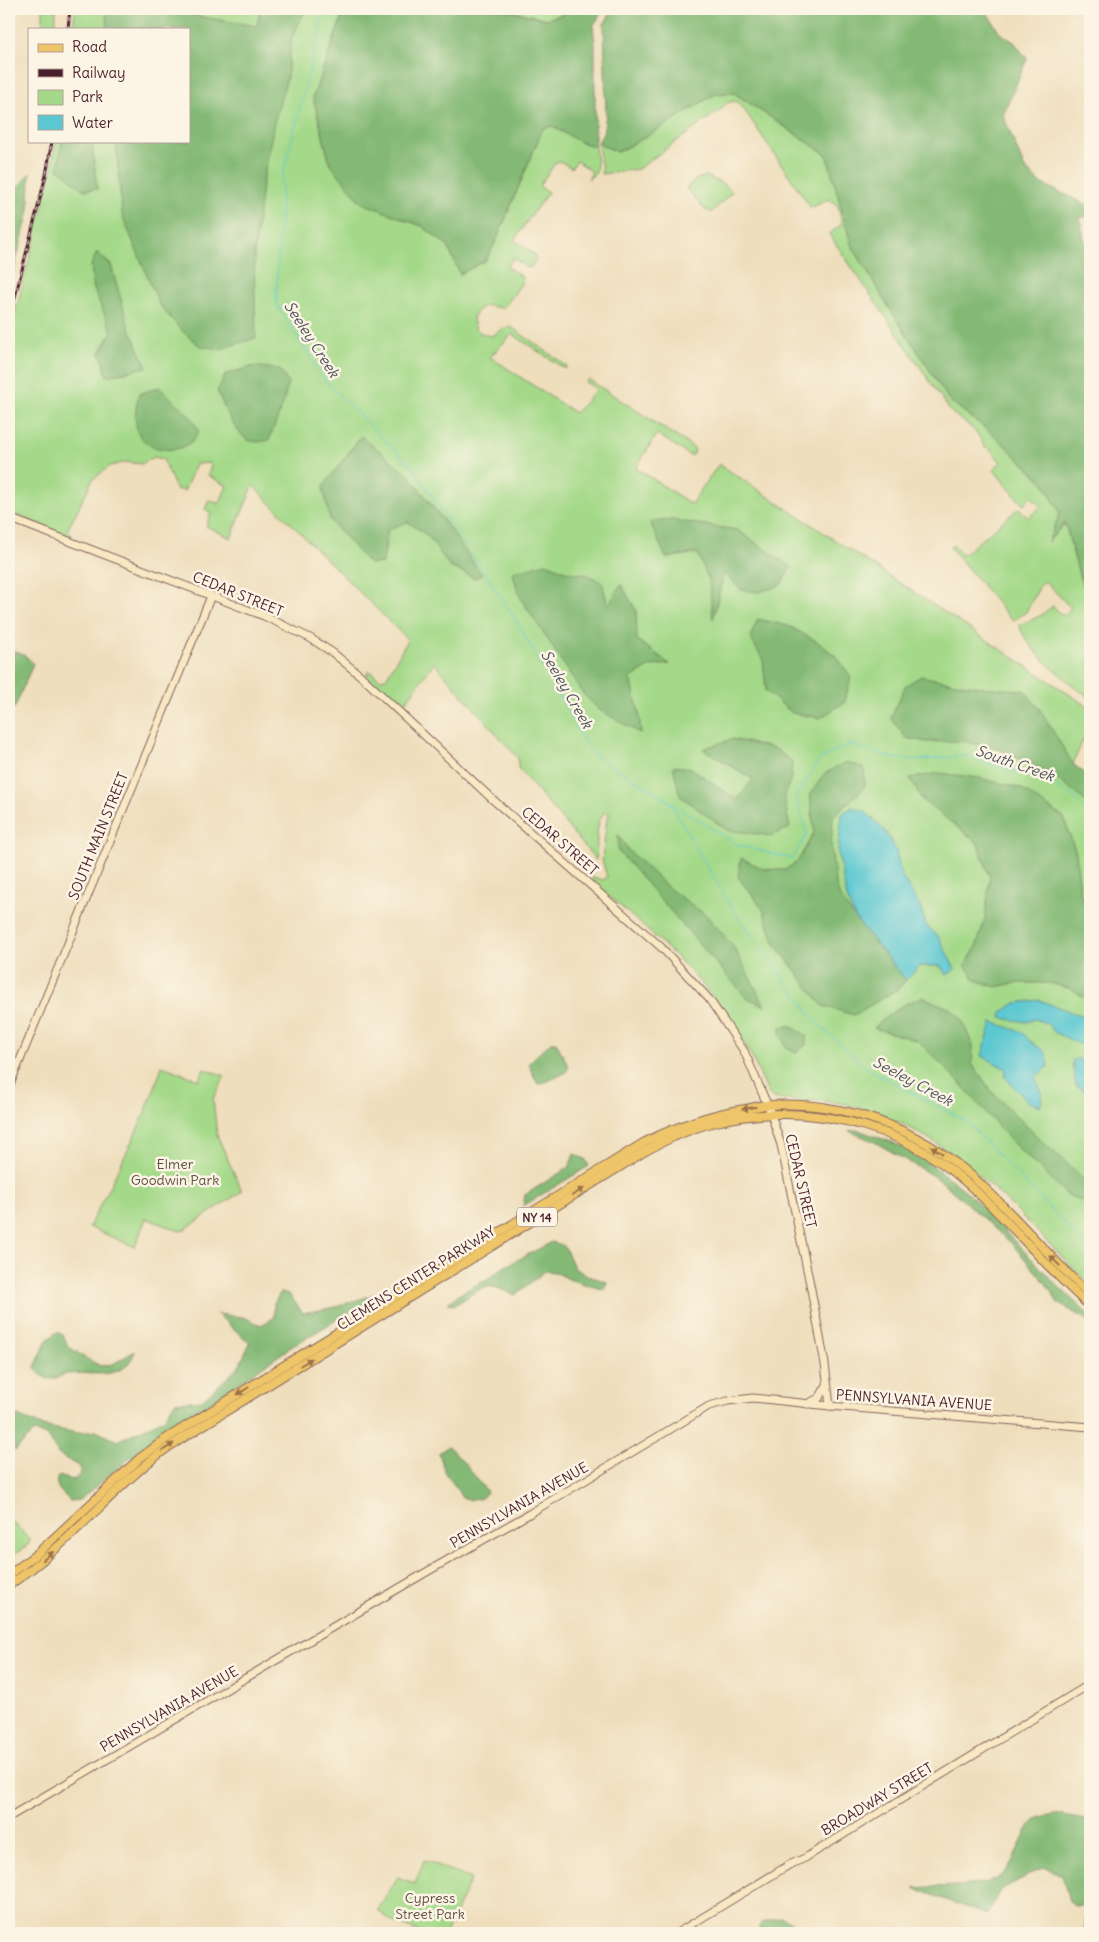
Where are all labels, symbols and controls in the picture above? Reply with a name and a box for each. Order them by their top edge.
legend [28,28,190,142]
text: Road [72,37,107,56]
text: Railway [72,63,126,82]
text: Park [72,87,103,106]
text: Water [72,113,113,132]
water label: Seeley Creek [280,297,344,382]
street label: CEDAR STREET [190,568,286,620]
water label: Seeley Creek [537,646,598,733]
water label: South Creek [973,741,1058,786]
street label: SOUTH MAIN STREET [64,770,132,902]
street label: CEDAR STREET [518,803,602,879]
water label: Seeley Creek [870,1052,957,1111]
one-way arrow [740,1104,756,1112]
street label: CEDAR STREET [781,1132,821,1230]
one-way arrow [930,1145,944,1155]
park label: Elmer Goodwin Park [131,1155,219,1189]
one-way arrow [571,1188,584,1197]
road number: NY 14 [517,1208,557,1226]
street label: CLEMENS CENTER PARKWAY [333,1222,499,1334]
one-way arrow [1050,1255,1062,1267]
one-way arrow [300,1357,313,1366]
one-way arrow [237,1386,250,1395]
street label: PENNSYLVANIA AVENUE [835,1386,993,1414]
one-way arrow [161,1442,175,1452]
street label: PENNSYLVANIA AVENUE [447,1458,591,1552]
one-way arrow [41,1550,53,1562]
street label: PENNSYLVANIA AVENUE [97,1662,241,1756]
street label: BROADWAY STREET [818,1759,936,1839]
park label: Cypress Street Park [395,1889,465,1923]

